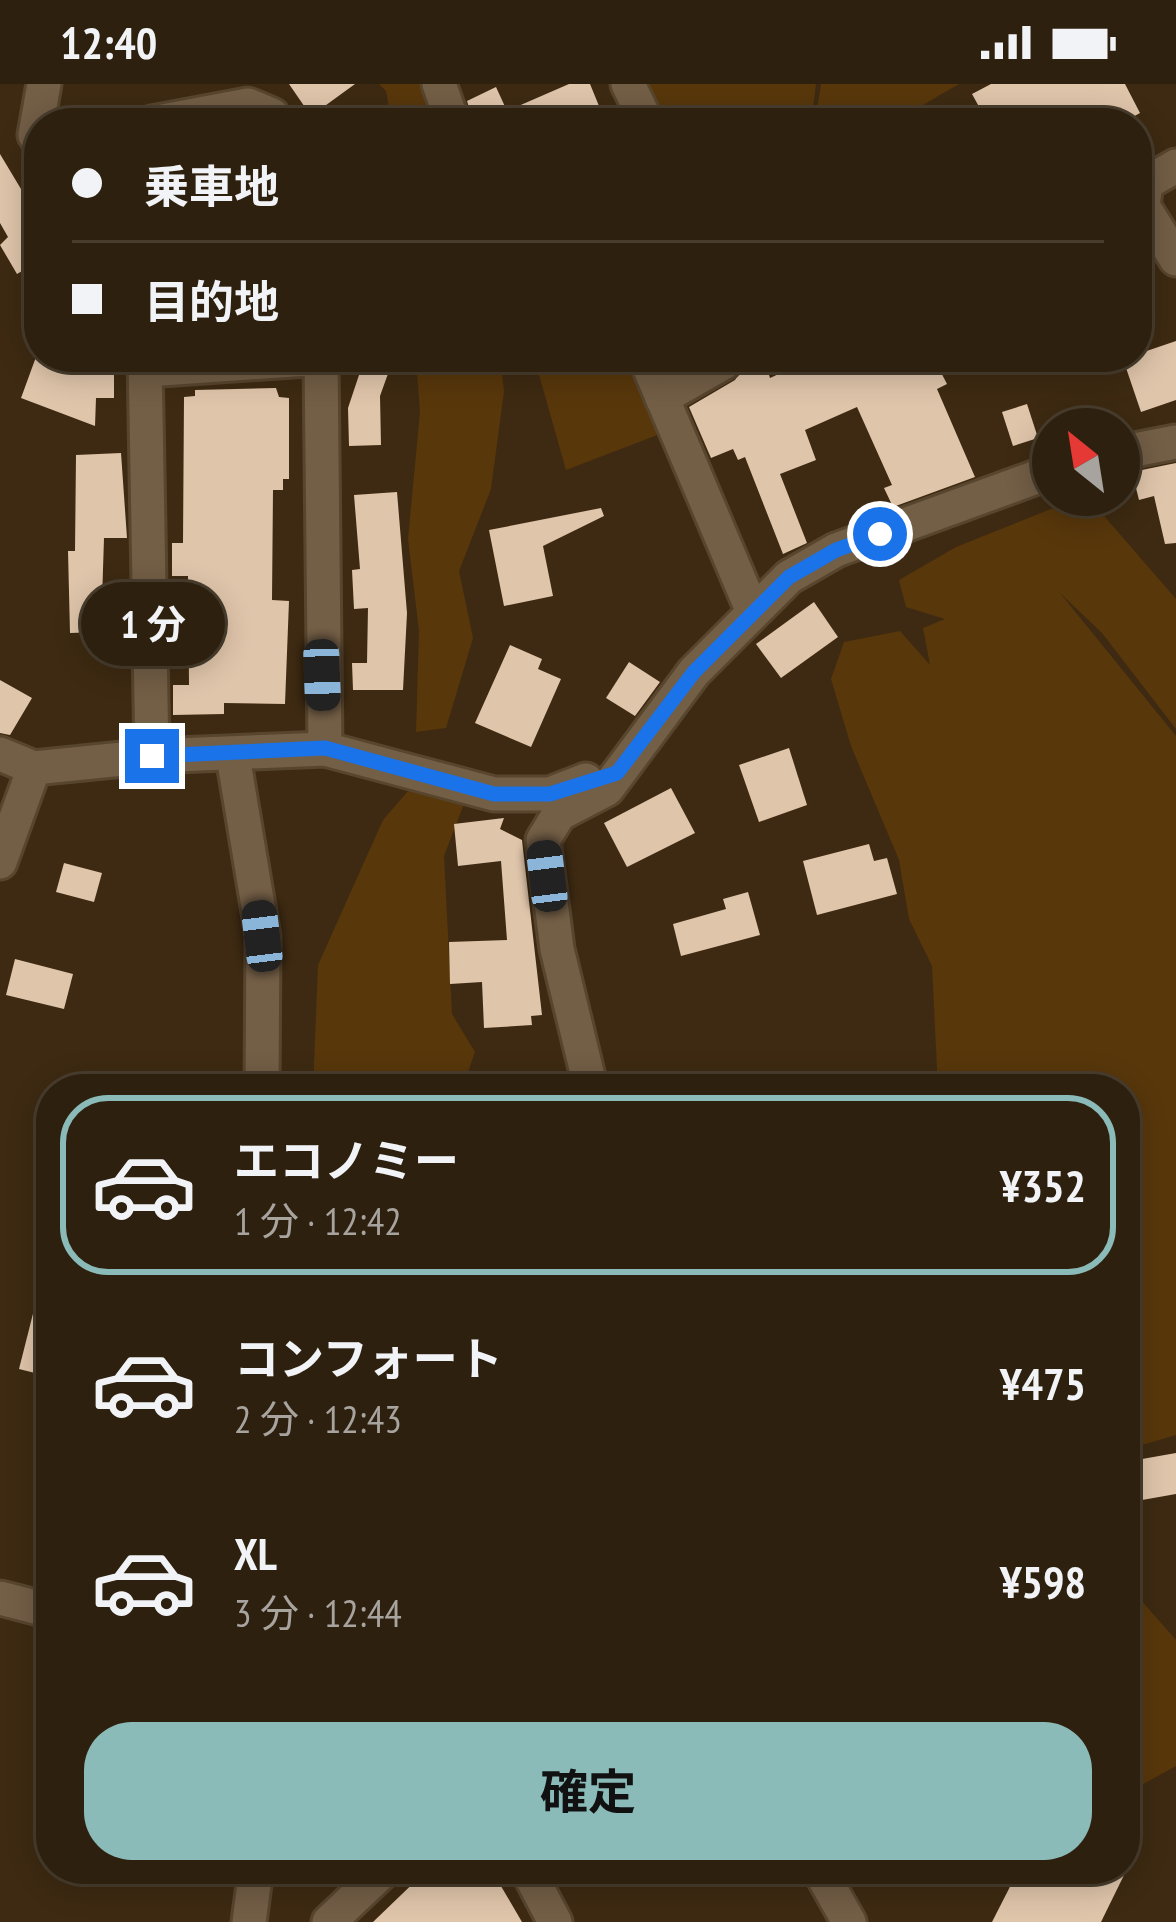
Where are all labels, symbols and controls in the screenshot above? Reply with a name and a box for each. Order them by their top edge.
text: 12:40 [60,13,157,71]
text: 乗車地 [144,157,279,215]
text: 目的地 [144,272,279,330]
north arrow [1032,408,1140,516]
map controls [1032,408,1140,516]
route start [853,507,907,561]
callout: 1 分 [80,582,224,666]
text: 1 分 [120,598,186,649]
car [303,638,341,712]
route end [125,729,179,783]
car [525,838,569,914]
car [240,898,284,974]
icon: car [90,1131,198,1239]
text: エコノミー [234,1131,459,1189]
text: ¥352 [1000,1156,1086,1214]
text: 1 分 · 12:42 [234,1195,402,1246]
icon: car [90,1329,198,1437]
text: コンフォート [234,1329,503,1387]
text: ¥475 [1000,1354,1086,1412]
text: 2 分 · 12:43 [234,1393,402,1444]
text: XL [234,1524,277,1582]
icon: car [90,1527,198,1635]
text: ¥598 [1000,1552,1086,1610]
text: 3 分 · 12:44 [234,1587,402,1638]
button: 確定 [84,1722,1092,1860]

